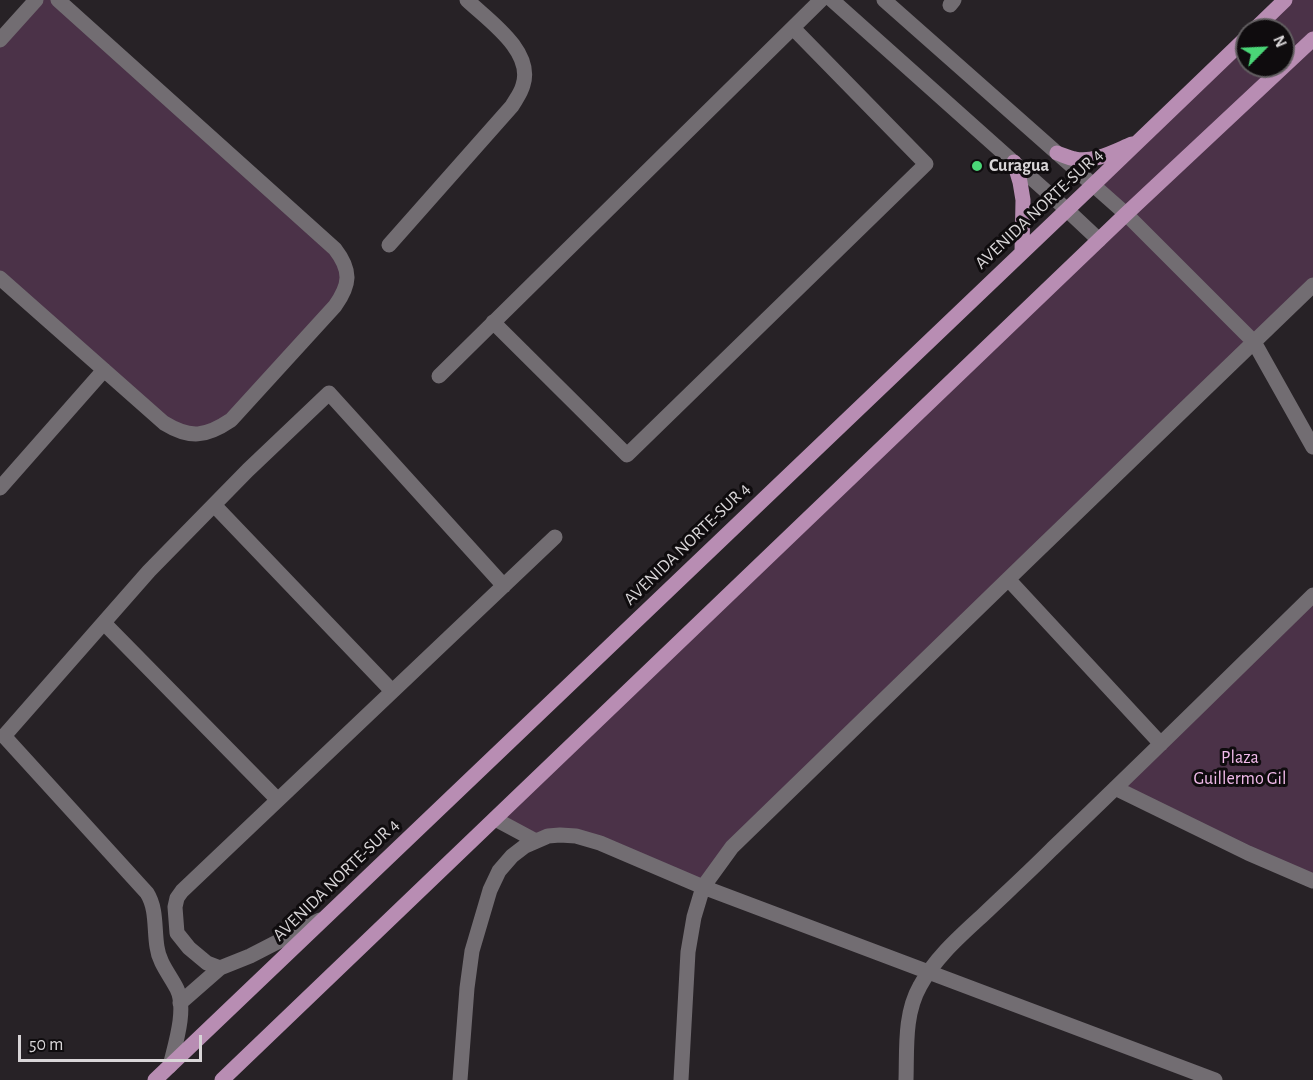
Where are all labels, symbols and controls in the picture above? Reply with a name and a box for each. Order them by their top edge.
north arrow [1235,18,1295,78]
text: N [1270,33,1289,50]
street label: AVENIDA NORTE-SUR 4 [970,144,1108,274]
place label: Curagua [989,155,1049,177]
marker: Curagua [970,159,984,173]
street label: AVENIDA NORTE-SUR 4 [619,478,755,610]
park label: Plaza Guillermo Gil [1194,747,1286,789]
street label: AVENIDA NORTE-SUR 4 [268,814,404,946]
scale bar [21,1023,206,1061]
text: 50 m [29,1036,63,1054]

